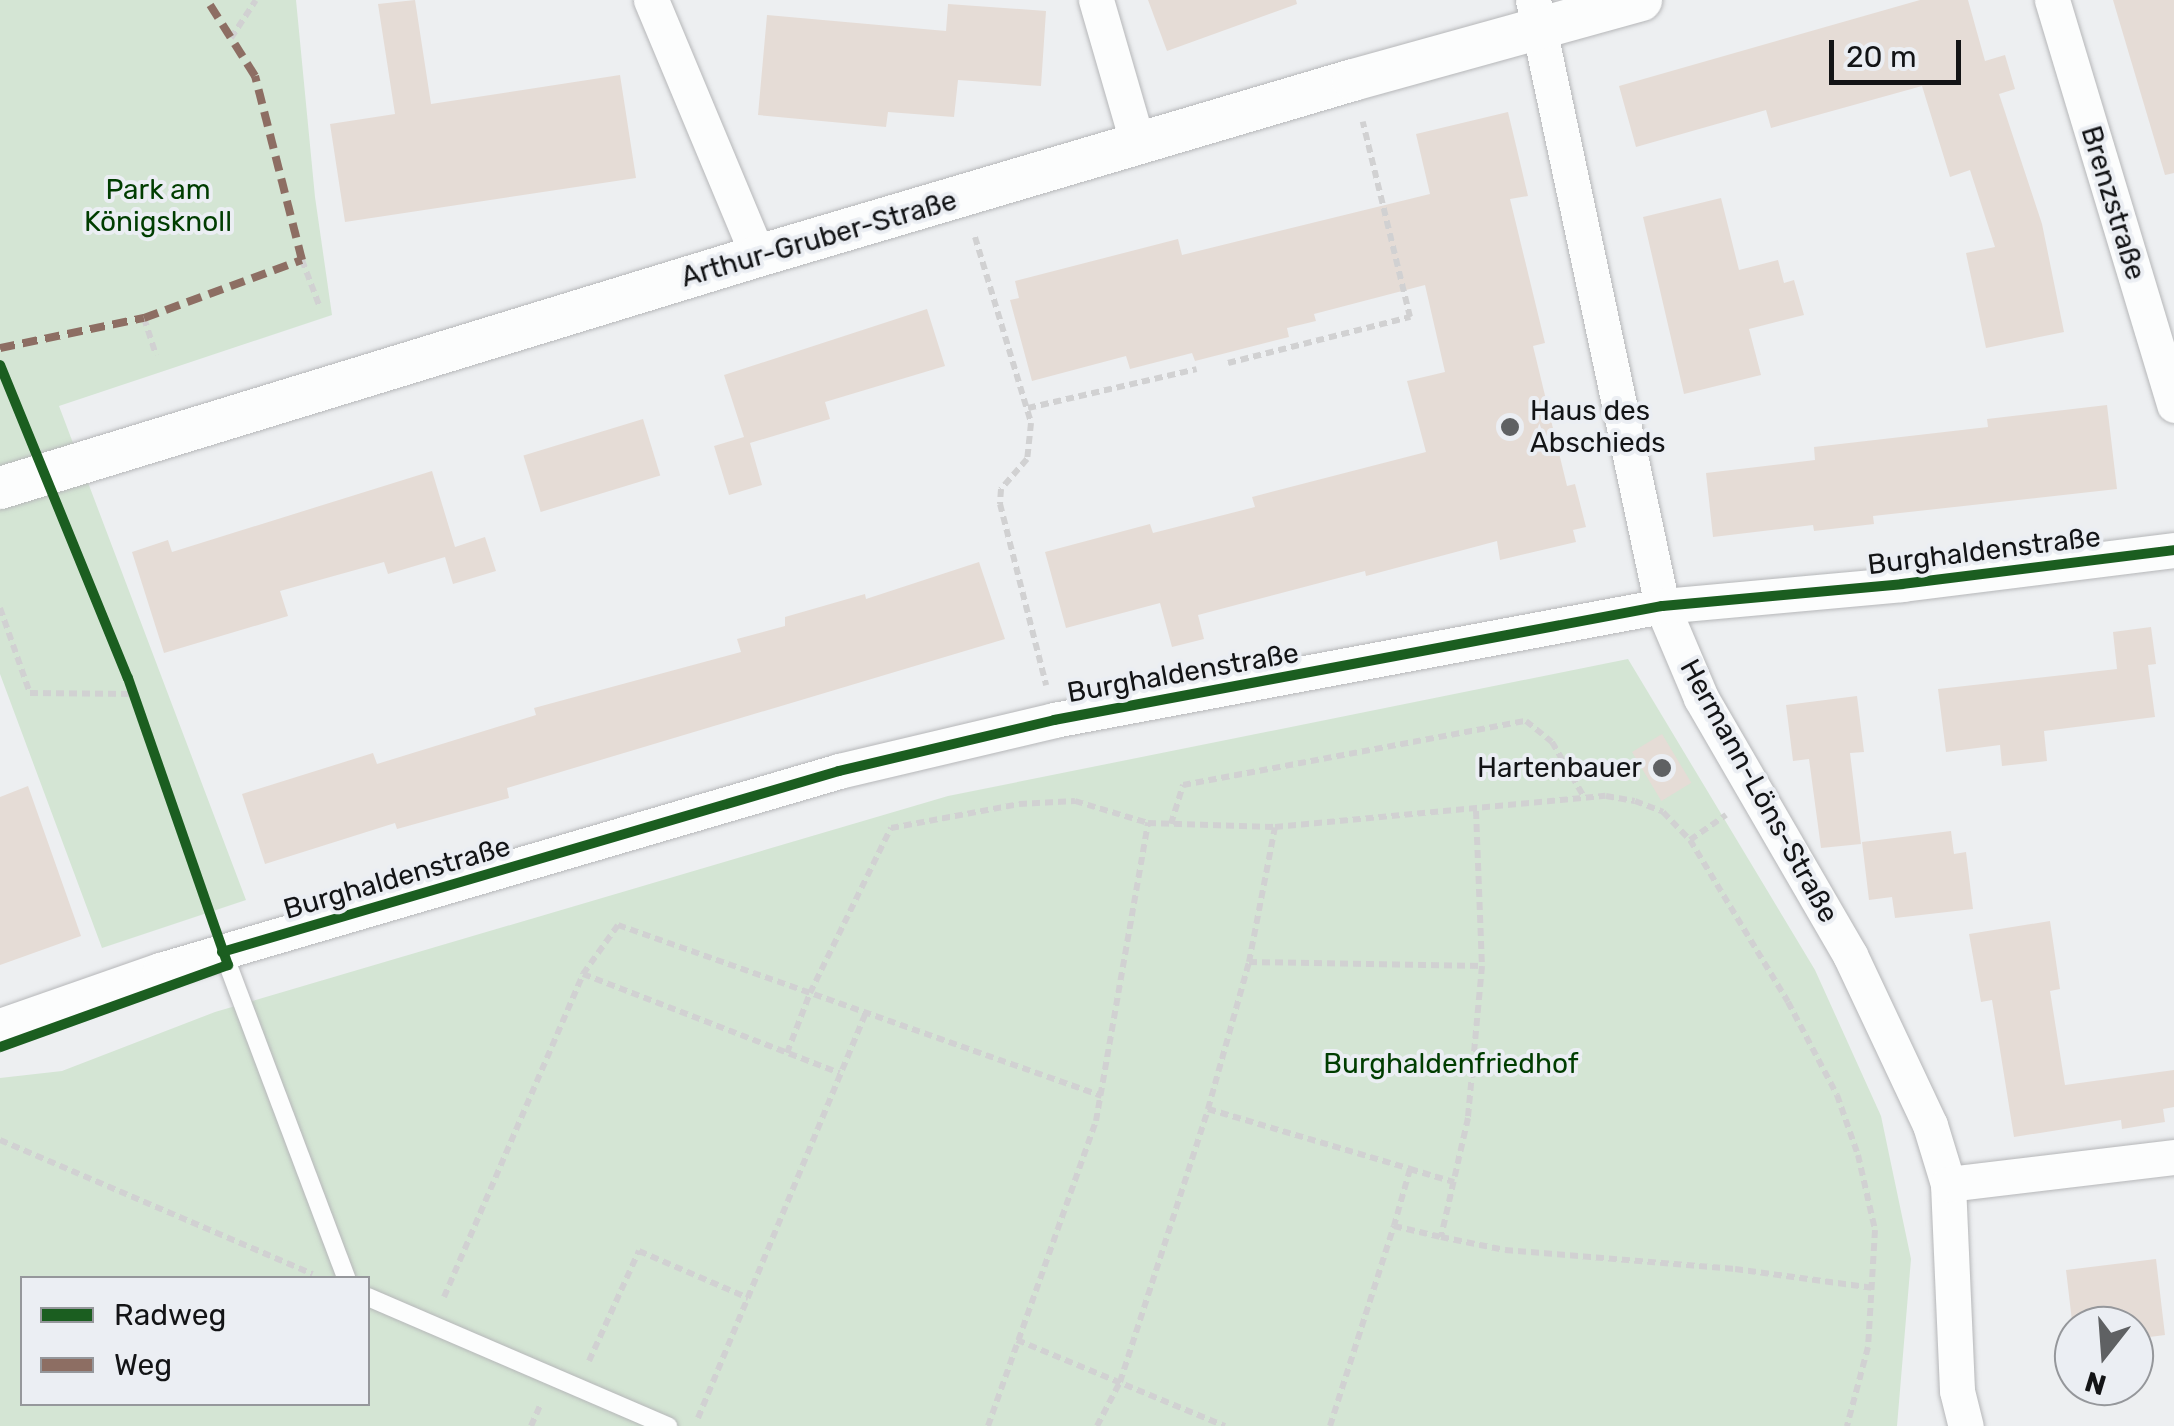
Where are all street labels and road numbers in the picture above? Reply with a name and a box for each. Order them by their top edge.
street label: Brenzstraße [2074,122,2152,284]
street label: Arthur-Gruber-Straße [677,184,961,294]
street label: Burghaldenstraße [1866,520,2102,582]
street label: Burghaldenstraße [1065,636,1301,710]
street label: Hermann-Löns-Straße [1673,653,1845,929]
street label: Burghaldenstraße [280,830,514,926]

